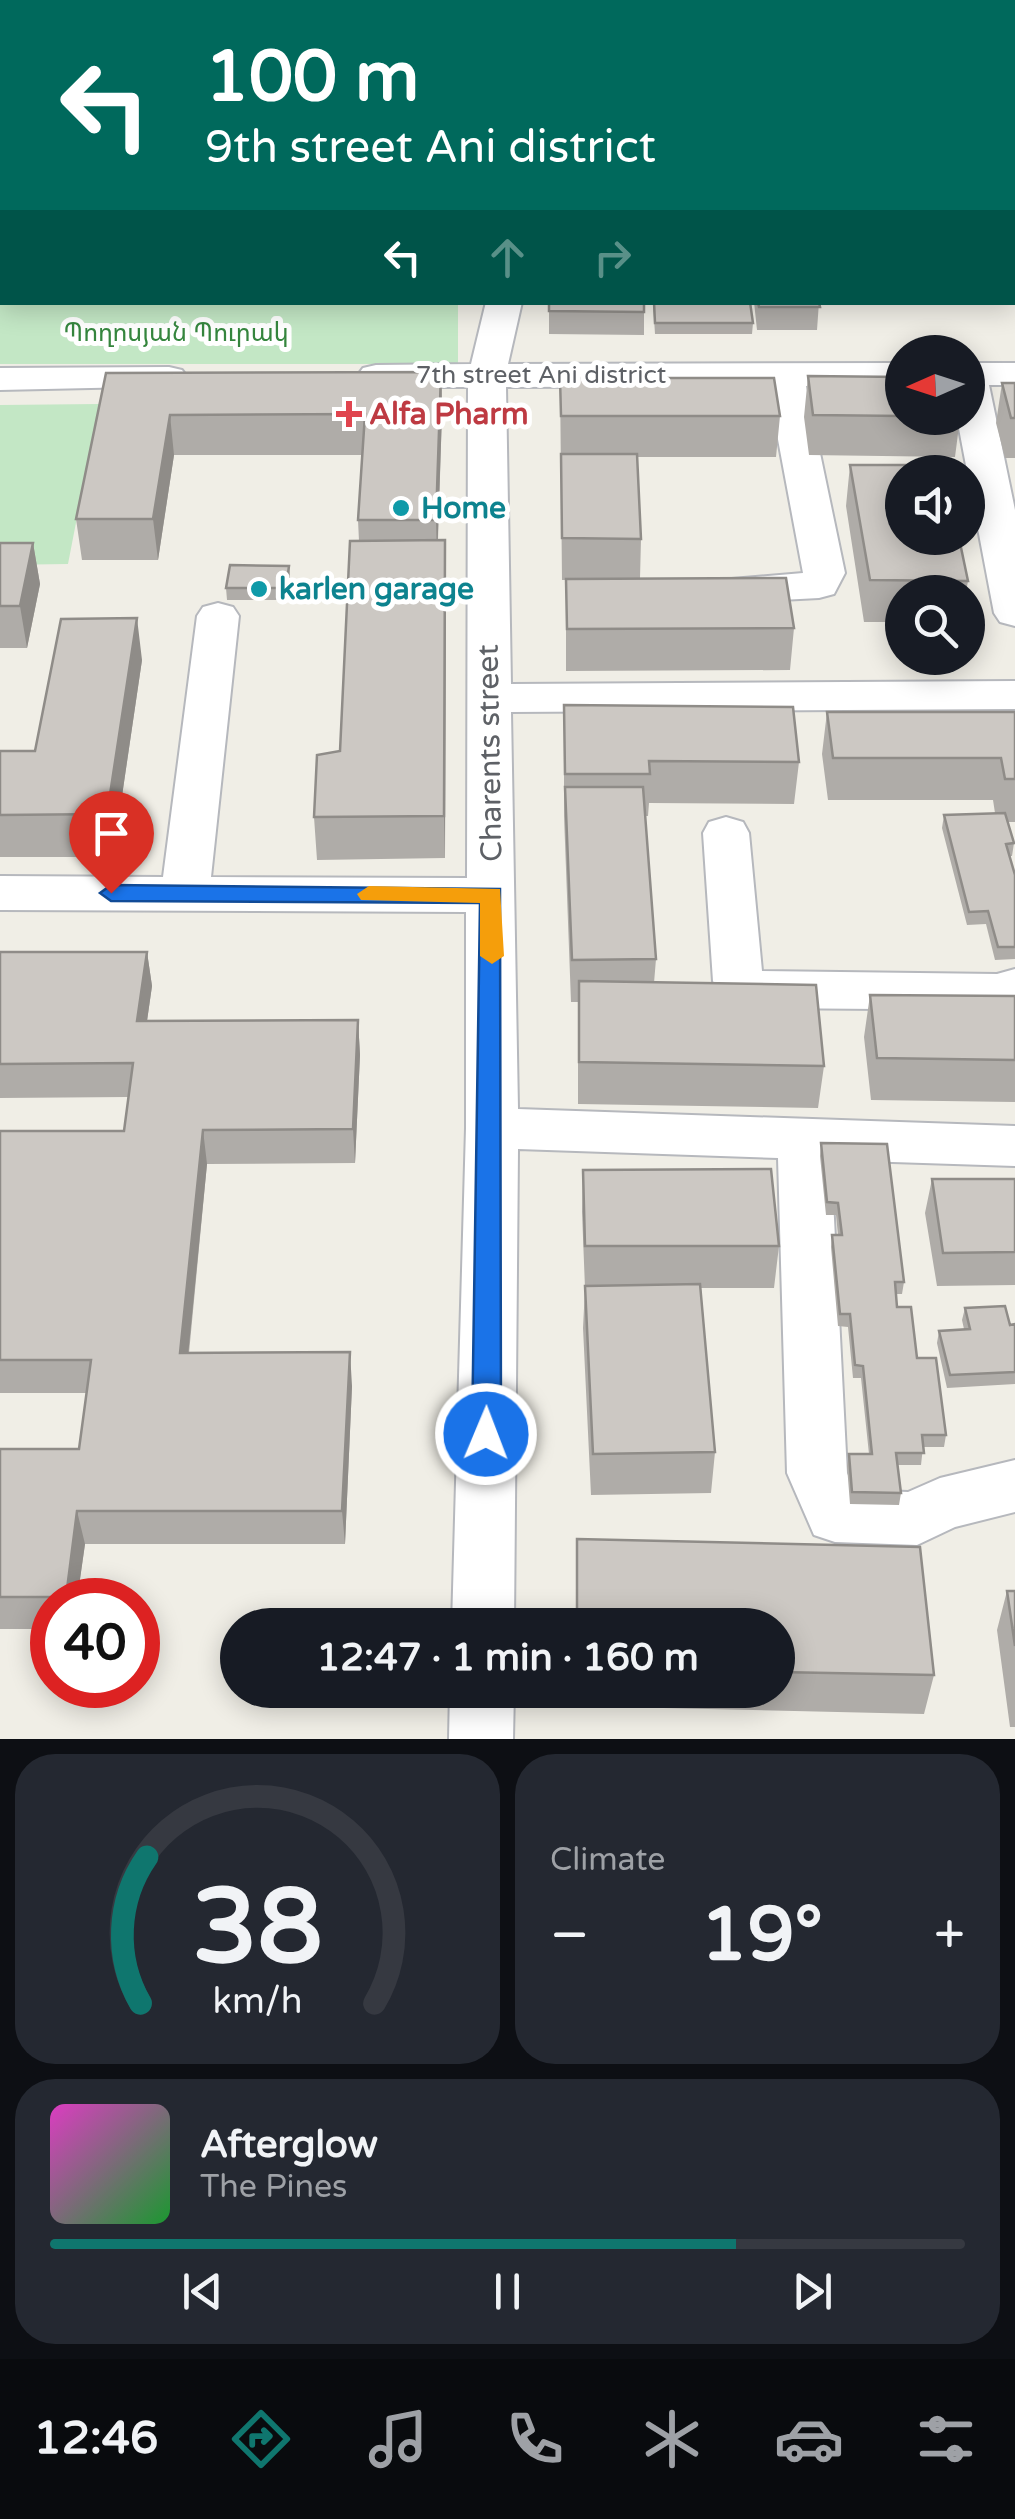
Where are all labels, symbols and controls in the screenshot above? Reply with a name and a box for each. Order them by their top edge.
text: 100 m [205,36,419,120]
icon: left [40,40,170,170]
text: 9th street Ani district [205,121,656,175]
icon: left [375,230,430,285]
icon: ahead [480,230,535,285]
icon: right [585,230,640,285]
park label: Պողոսյան Պուրակ [63,318,289,348]
north arrow [885,335,985,435]
map controls [885,335,985,675]
street label: 7th street Ani district [416,360,667,390]
place label: Alfa Pharm [369,396,528,433]
marker: Alfa Pharm [338,403,360,425]
button: sound [885,455,985,555]
place label: Home [421,490,506,527]
marker: Home [390,497,412,519]
place label: karlen garage [279,571,474,608]
button: search [885,575,985,675]
marker: karlen garage [248,578,270,600]
street label: Charents street [470,644,510,862]
pin [69,791,154,894]
icon: arrive [84,806,139,861]
position arrow [434,1382,538,1486]
speed limit sign: 40 [30,1578,160,1708]
text: 12:47 · 1 min · 160 m [316,1635,699,1681]
text: Climate [550,1841,665,1879]
text: 38 [192,1866,323,1991]
text: 19° [700,1890,823,1980]
text: − [550,1903,589,1969]
text: + [934,1903,965,1969]
text: km/h [213,1980,302,2023]
text: Afterglow [200,2122,378,2168]
text: The Pines [200,2168,347,2206]
icon: previous [175,2264,230,2319]
icon: pause [480,2264,535,2319]
icon: next [785,2264,840,2319]
icon: directions [226,2404,296,2474]
icon: music [363,2404,433,2474]
icon: phone [500,2404,570,2474]
icon: climate [637,2404,707,2474]
icon: car [774,2404,844,2474]
icon: filters [911,2404,981,2474]
text: 12:46 [34,2412,158,2466]

